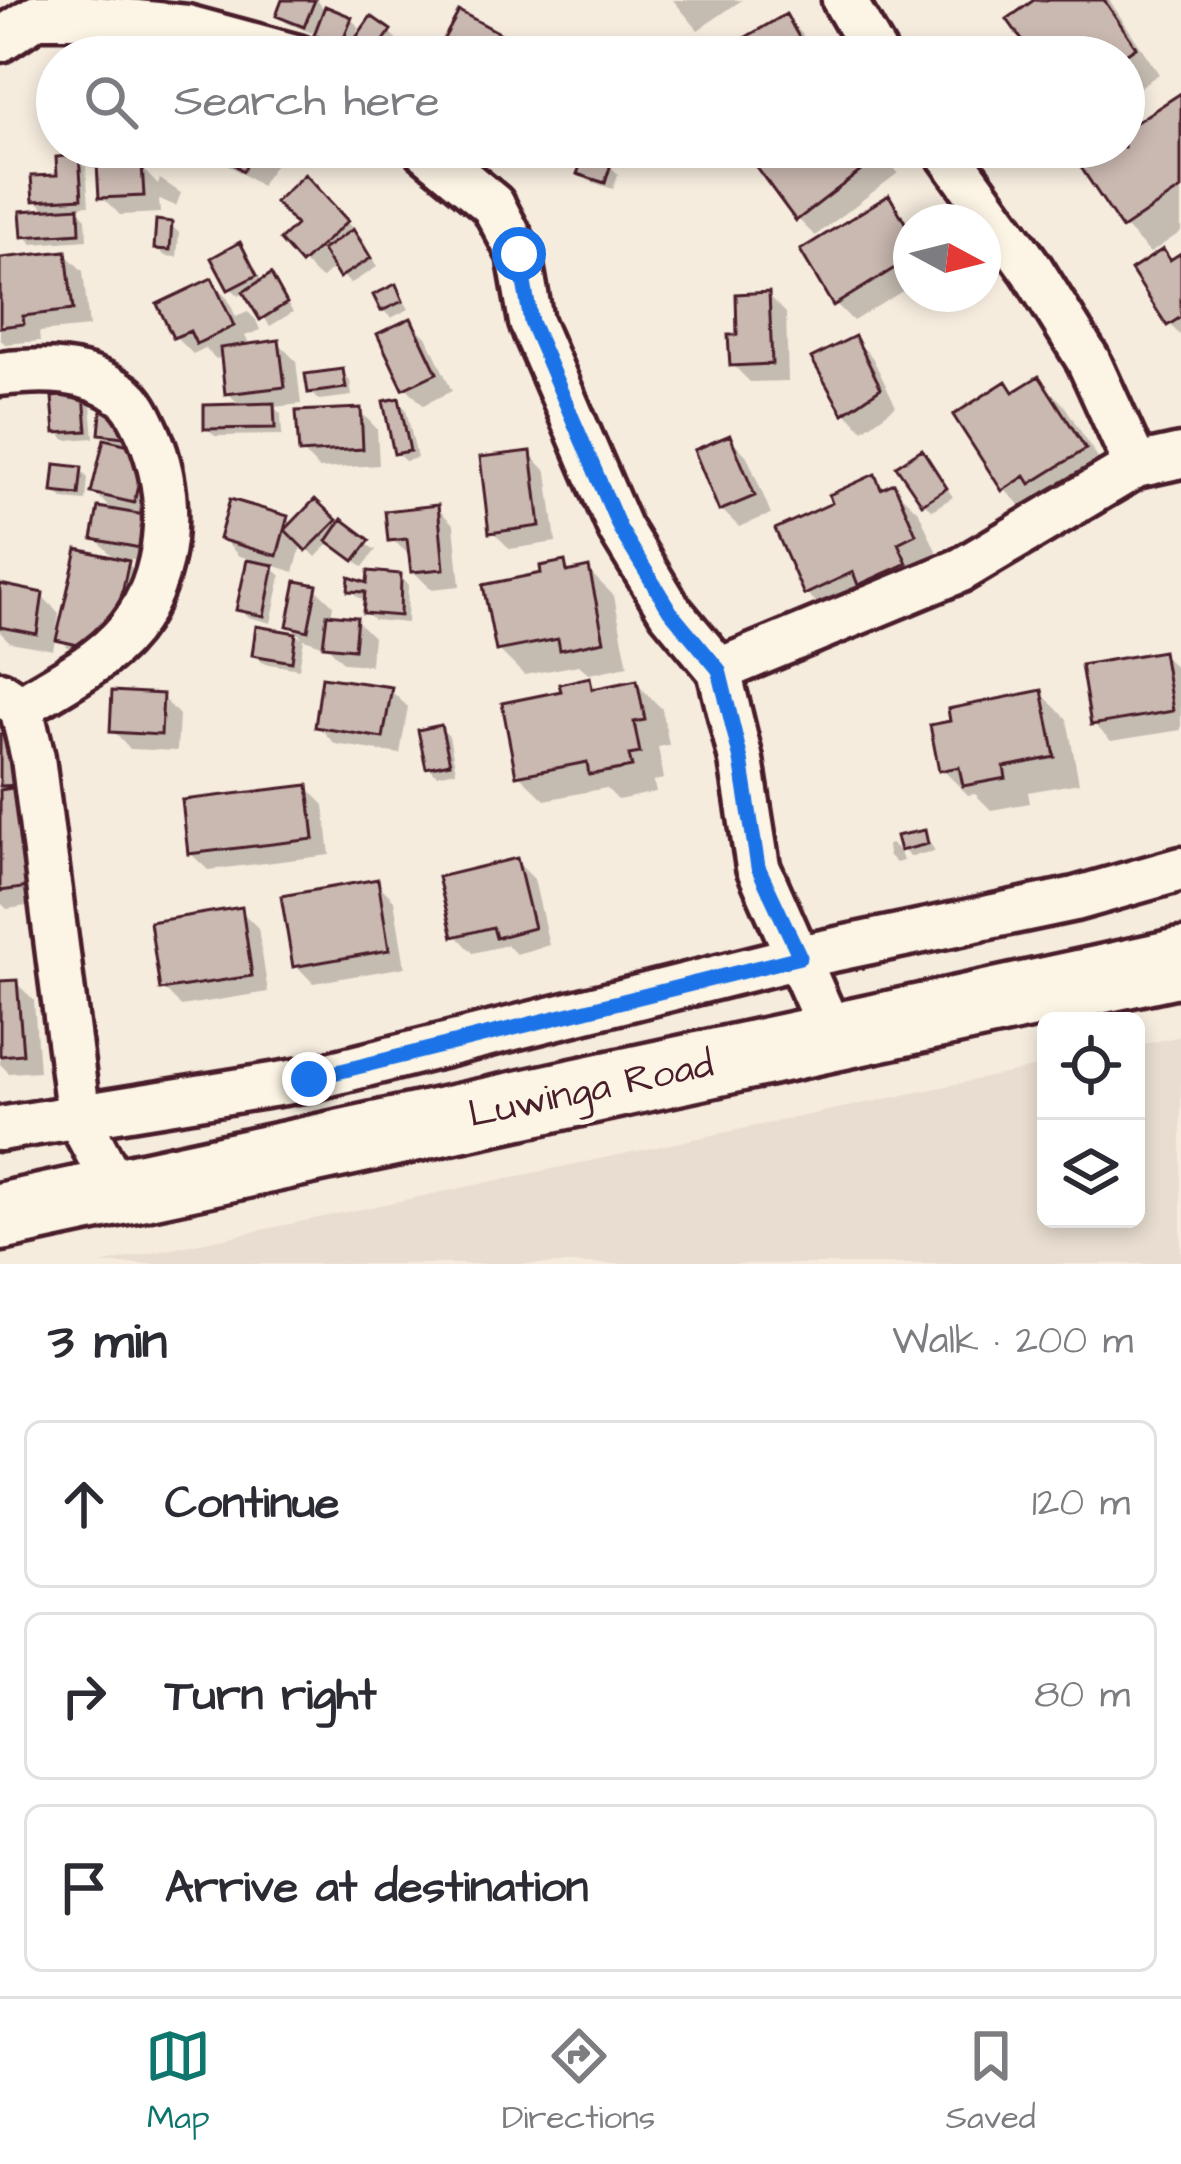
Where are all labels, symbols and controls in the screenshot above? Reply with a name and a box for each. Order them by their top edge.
search box [36,36,1145,168]
icon: search [78,69,144,135]
text: Search here [174,71,440,133]
north arrow [893,204,1001,312]
route start [492,227,546,281]
map controls [1037,1012,1145,1228]
button: locate [1037,1012,1145,1120]
street label: Luwinga Road [464,1038,718,1142]
route end [282,1052,336,1106]
button: layers [1037,1120,1145,1228]
text: 3 min [48,1307,167,1378]
text: Walk · 200 m [892,1315,1133,1369]
icon: ahead [51,1471,117,1537]
text: Continue [165,1473,339,1535]
text: 120 m [1032,1477,1130,1531]
icon: right [51,1663,117,1729]
text: Turn right [165,1665,377,1727]
text: 80 m [1034,1669,1130,1723]
icon: arrive [51,1855,117,1921]
text: Arrive at destination [165,1857,588,1919]
tab: Map [145,2023,211,2141]
tab: Directions [502,2023,655,2141]
tab: Saved [946,2023,1036,2141]

